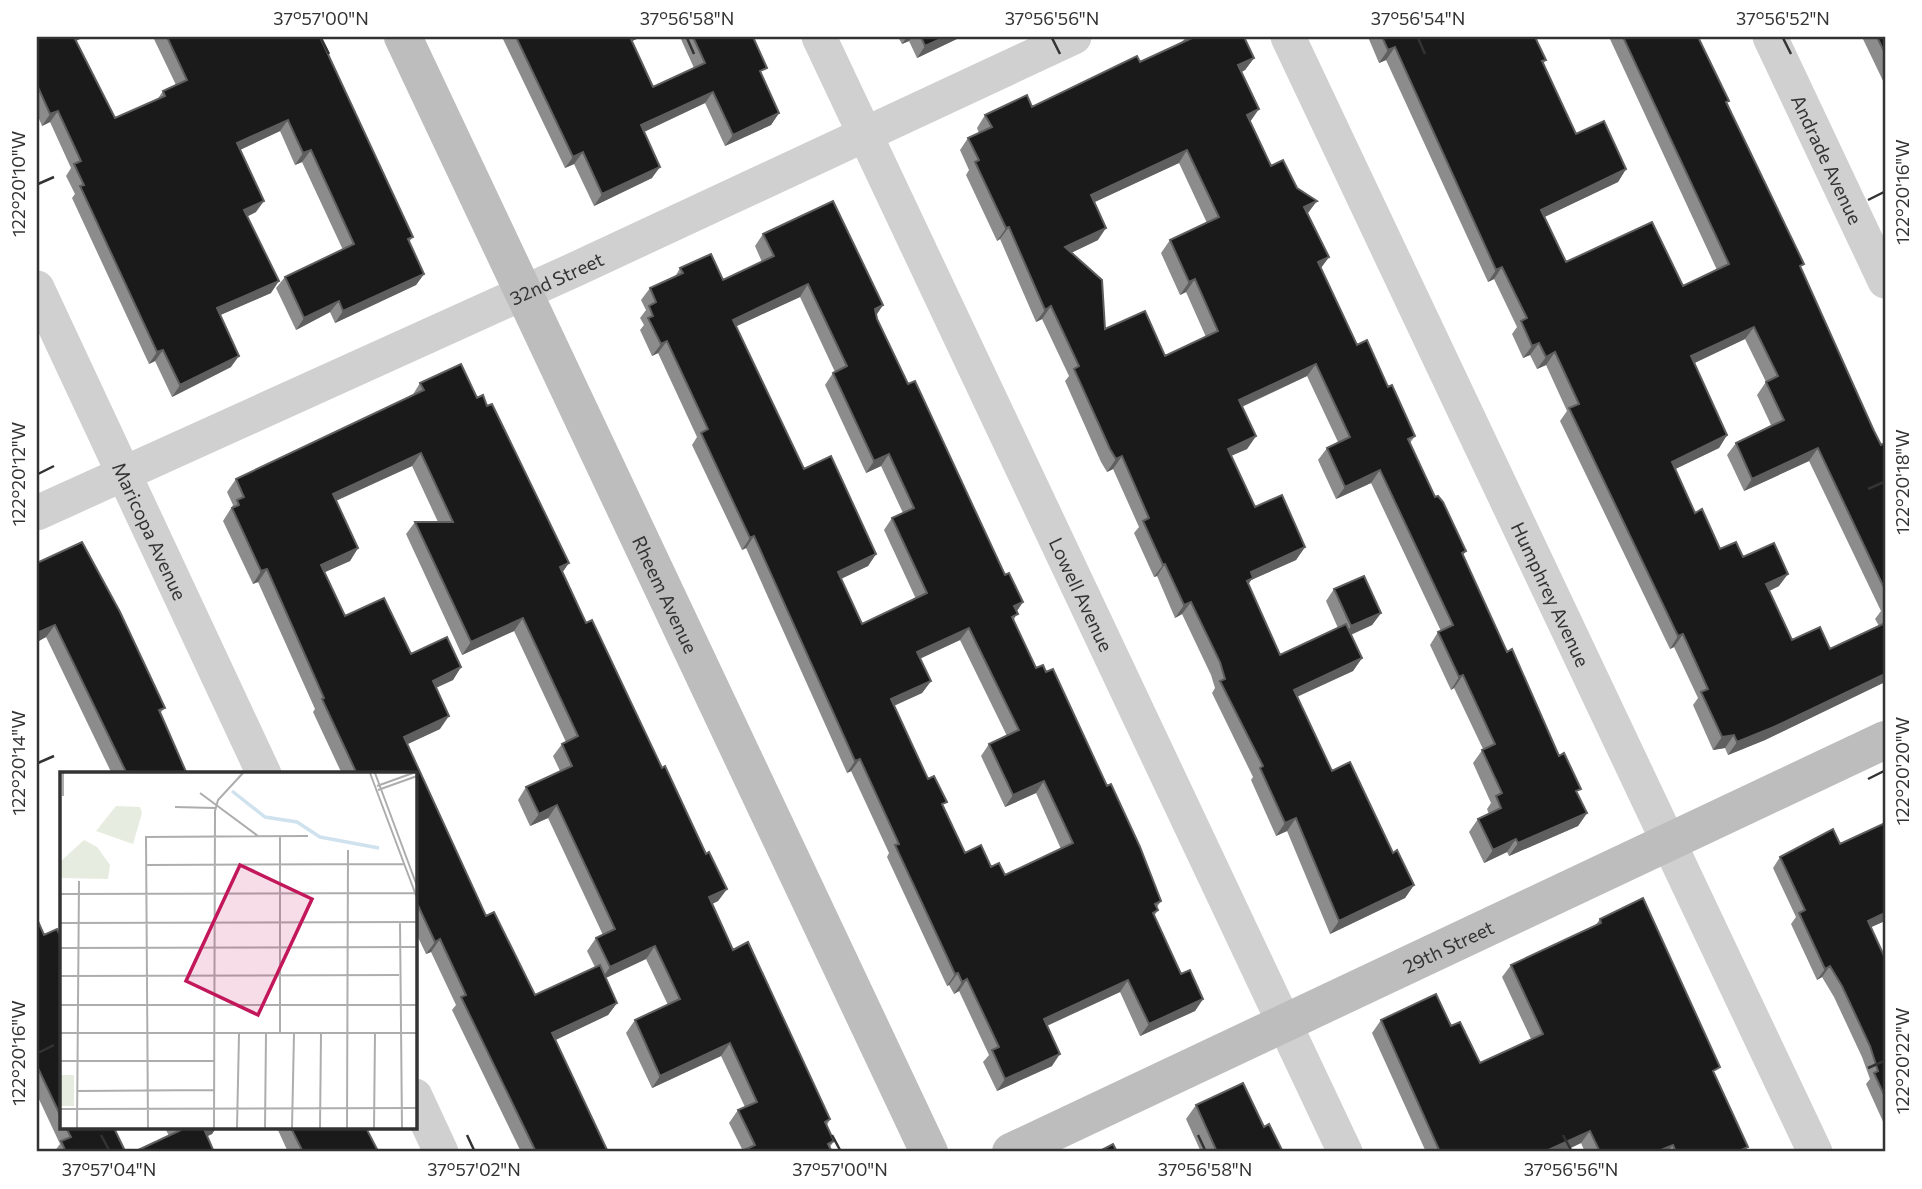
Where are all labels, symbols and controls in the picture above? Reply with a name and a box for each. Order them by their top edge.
text: 37°57'00"N [273,7,369,29]
text: 37°56'58"N [640,7,734,29]
text: 37°56'56"N [1005,7,1099,29]
text: 37°56'54"N [1371,7,1465,29]
text: 37°56'52"N [1736,7,1830,29]
street label: Andrade Avenue [1787,91,1868,228]
text: 122°20'10"W [7,131,29,237]
text: 122°20'16"W [1891,139,1913,245]
street label: 32nd Street [506,246,607,309]
text: 122°20'12"W [7,422,29,526]
text: 122°20'18"W [1891,429,1913,535]
street label: Maricopa Avenue [108,458,192,603]
street label: Humphrey Avenue [1507,518,1595,670]
street label: Rheem Avenue [628,532,703,657]
street label: Lowell Avenue [1045,533,1119,655]
text: 122°20'14"W [7,710,29,816]
text: 122°20'20"W [1891,717,1913,825]
inset map [60,772,416,1130]
street label: 29th Street [1399,915,1497,977]
text: 122°20'16"W [7,1000,29,1106]
text: 122°20'22"W [1891,1008,1913,1114]
text: 37°57'04"N [62,1158,156,1180]
text: 37°57'02"N [427,1158,521,1180]
text: 37°57'00"N [792,1158,888,1180]
text: 37°56'58"N [1158,1158,1252,1180]
text: 37°56'56"N [1524,1158,1618,1180]

